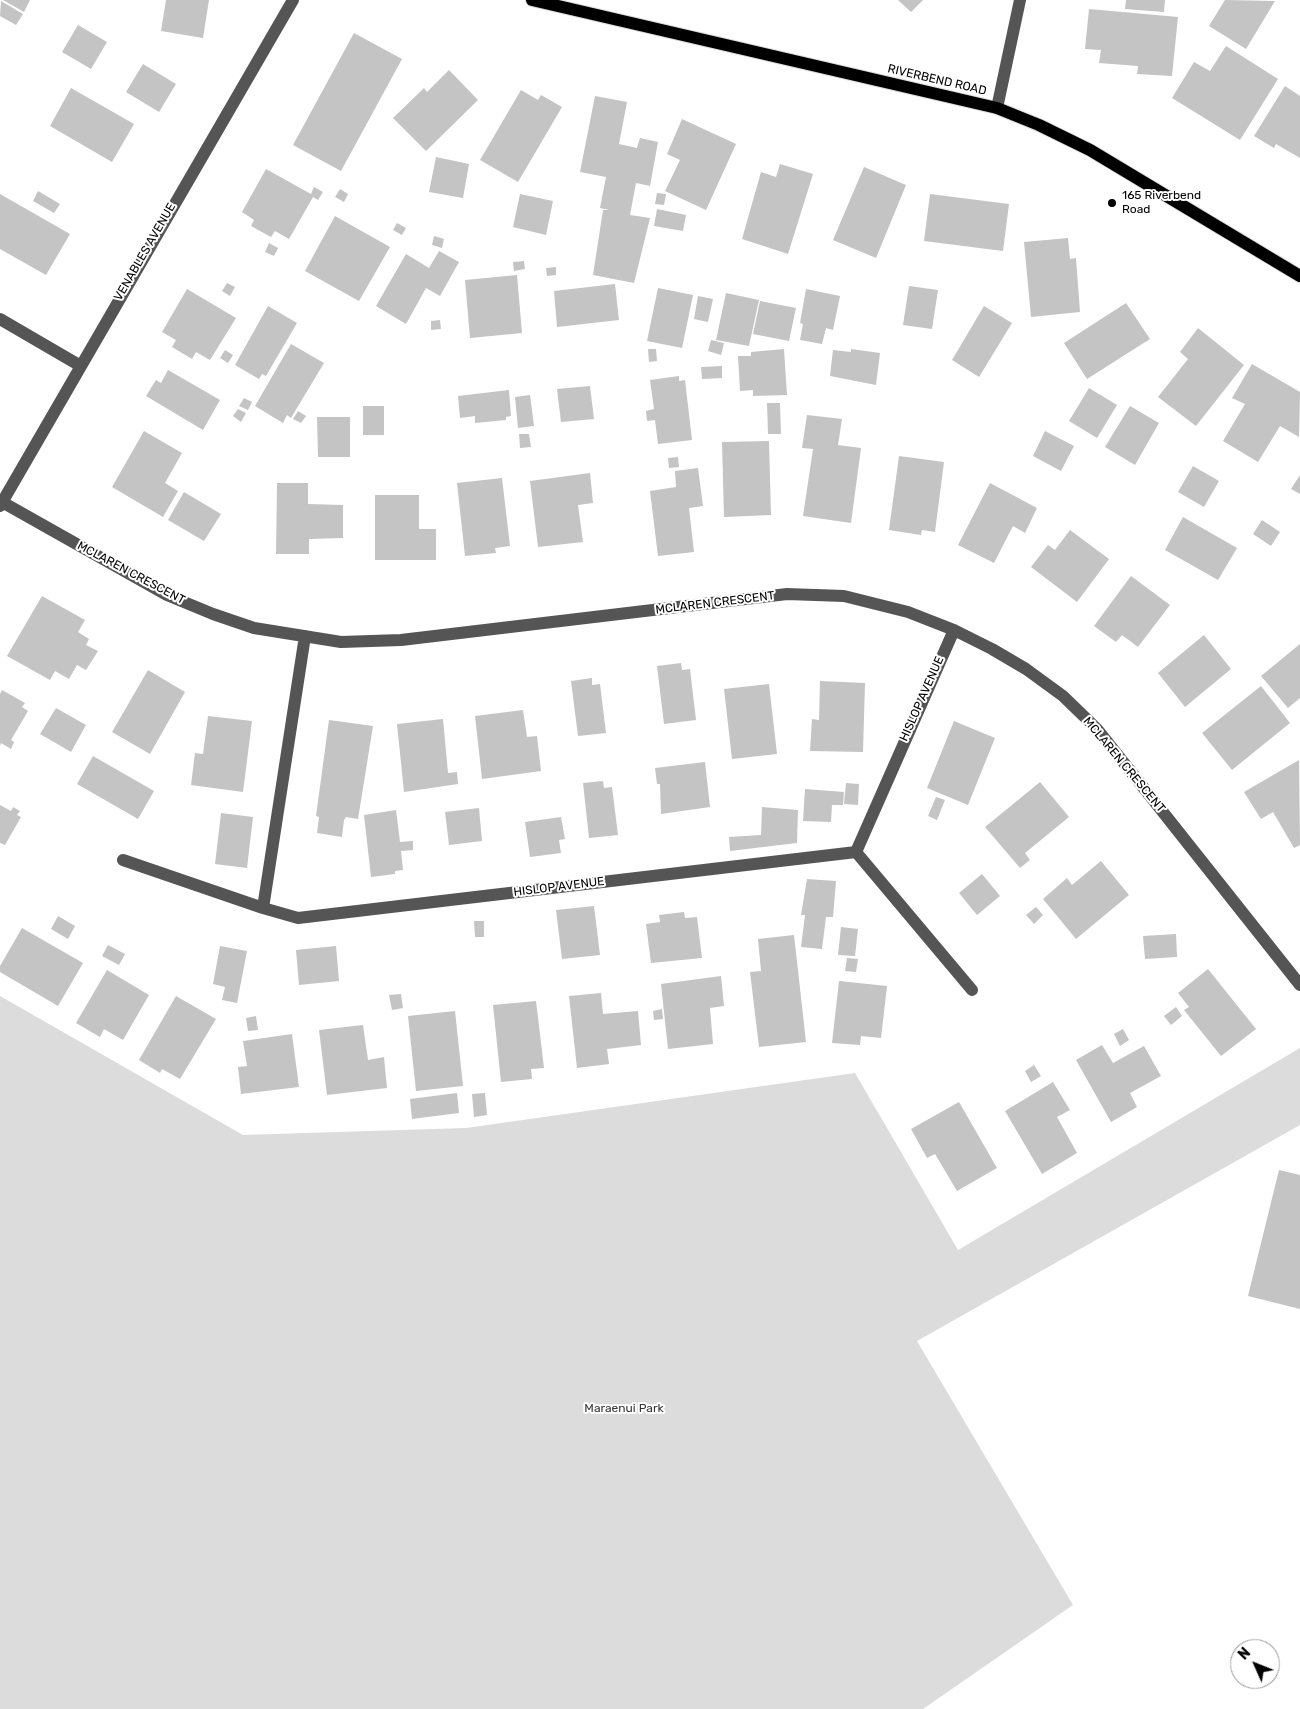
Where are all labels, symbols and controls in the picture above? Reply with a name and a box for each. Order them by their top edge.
street label: RIVERBEND ROAD [886,62,988,98]
place label: 165 Riverbend Road [1122,189,1201,217]
marker: 165 Riverbend Road [1106,197,1118,209]
street label: VENABLES AVENUE [111,201,179,303]
street label: MCLAREN CRESCENT [75,539,187,607]
street label: MCLAREN CRESCENT [655,589,775,617]
street label: HISLOP AVENUE [897,654,947,744]
street label: MCLAREN CRESCENT [1080,714,1168,816]
street label: HISLOP AVENUE [513,874,605,900]
park label: Maraenui Park [584,1402,664,1416]
north arrow [1230,1639,1280,1689]
text: N [1235,1644,1254,1663]

